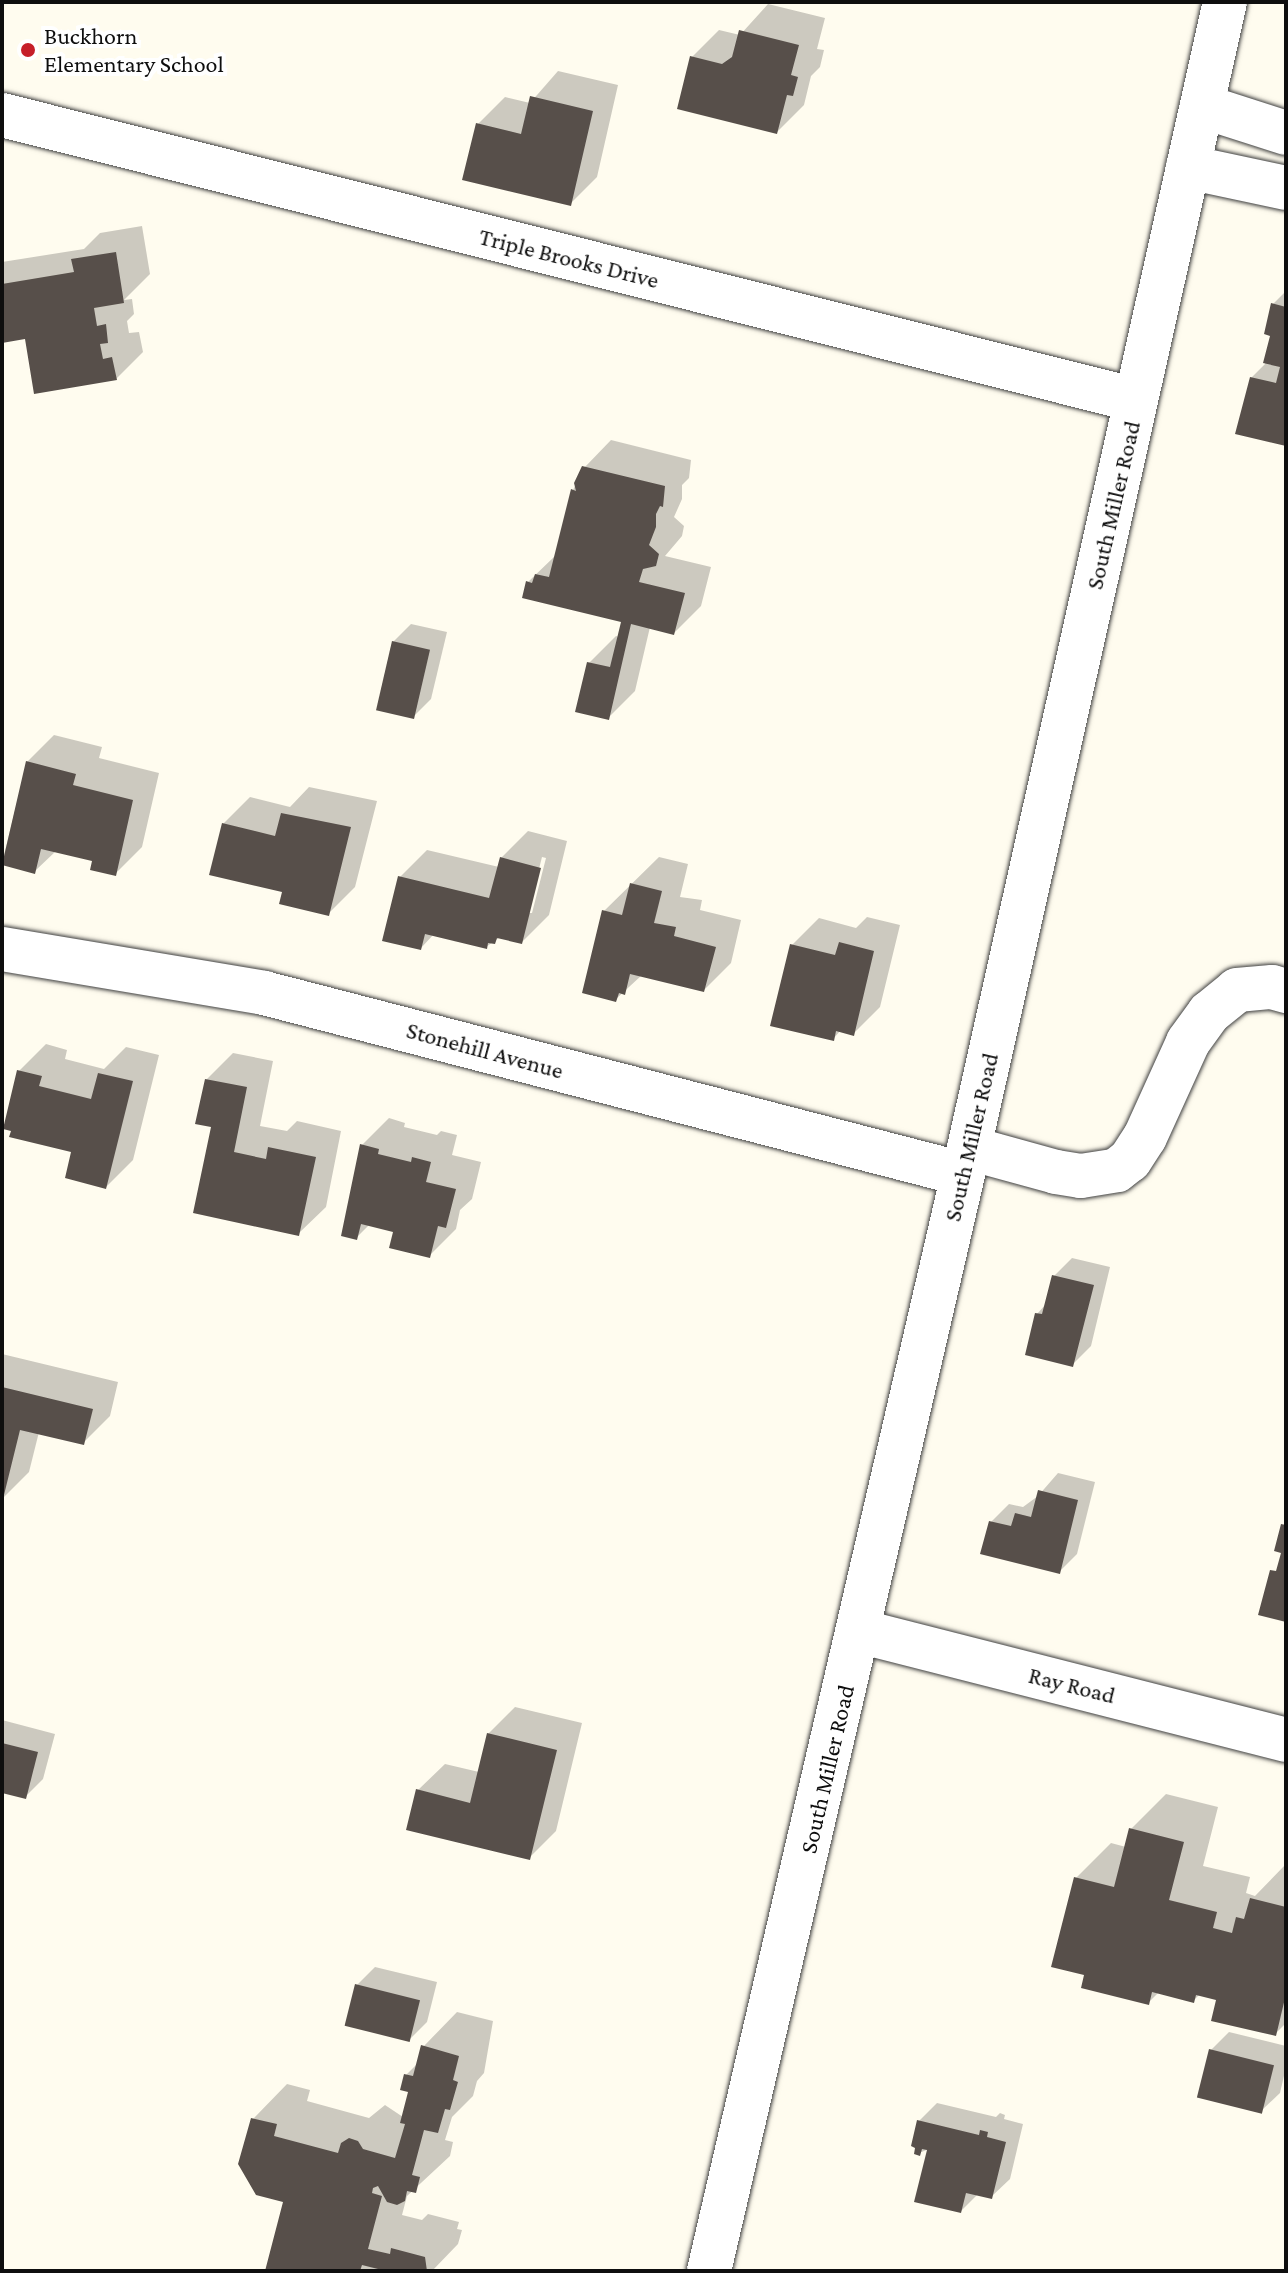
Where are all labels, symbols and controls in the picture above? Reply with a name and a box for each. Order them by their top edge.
place label: Buckhorn Elementary School [44,22,224,78]
marker: Buckhorn Elementary School [19,41,37,59]
street label: Triple Brooks Drive [476,222,662,294]
street label: South Miller Road [1080,418,1146,592]
street label: Stonehill Avenue [403,1015,567,1085]
street label: South Miller Road [938,1050,1004,1224]
street label: Ray Road [1026,1660,1118,1710]
street label: South Miller Road [794,1682,860,1856]

